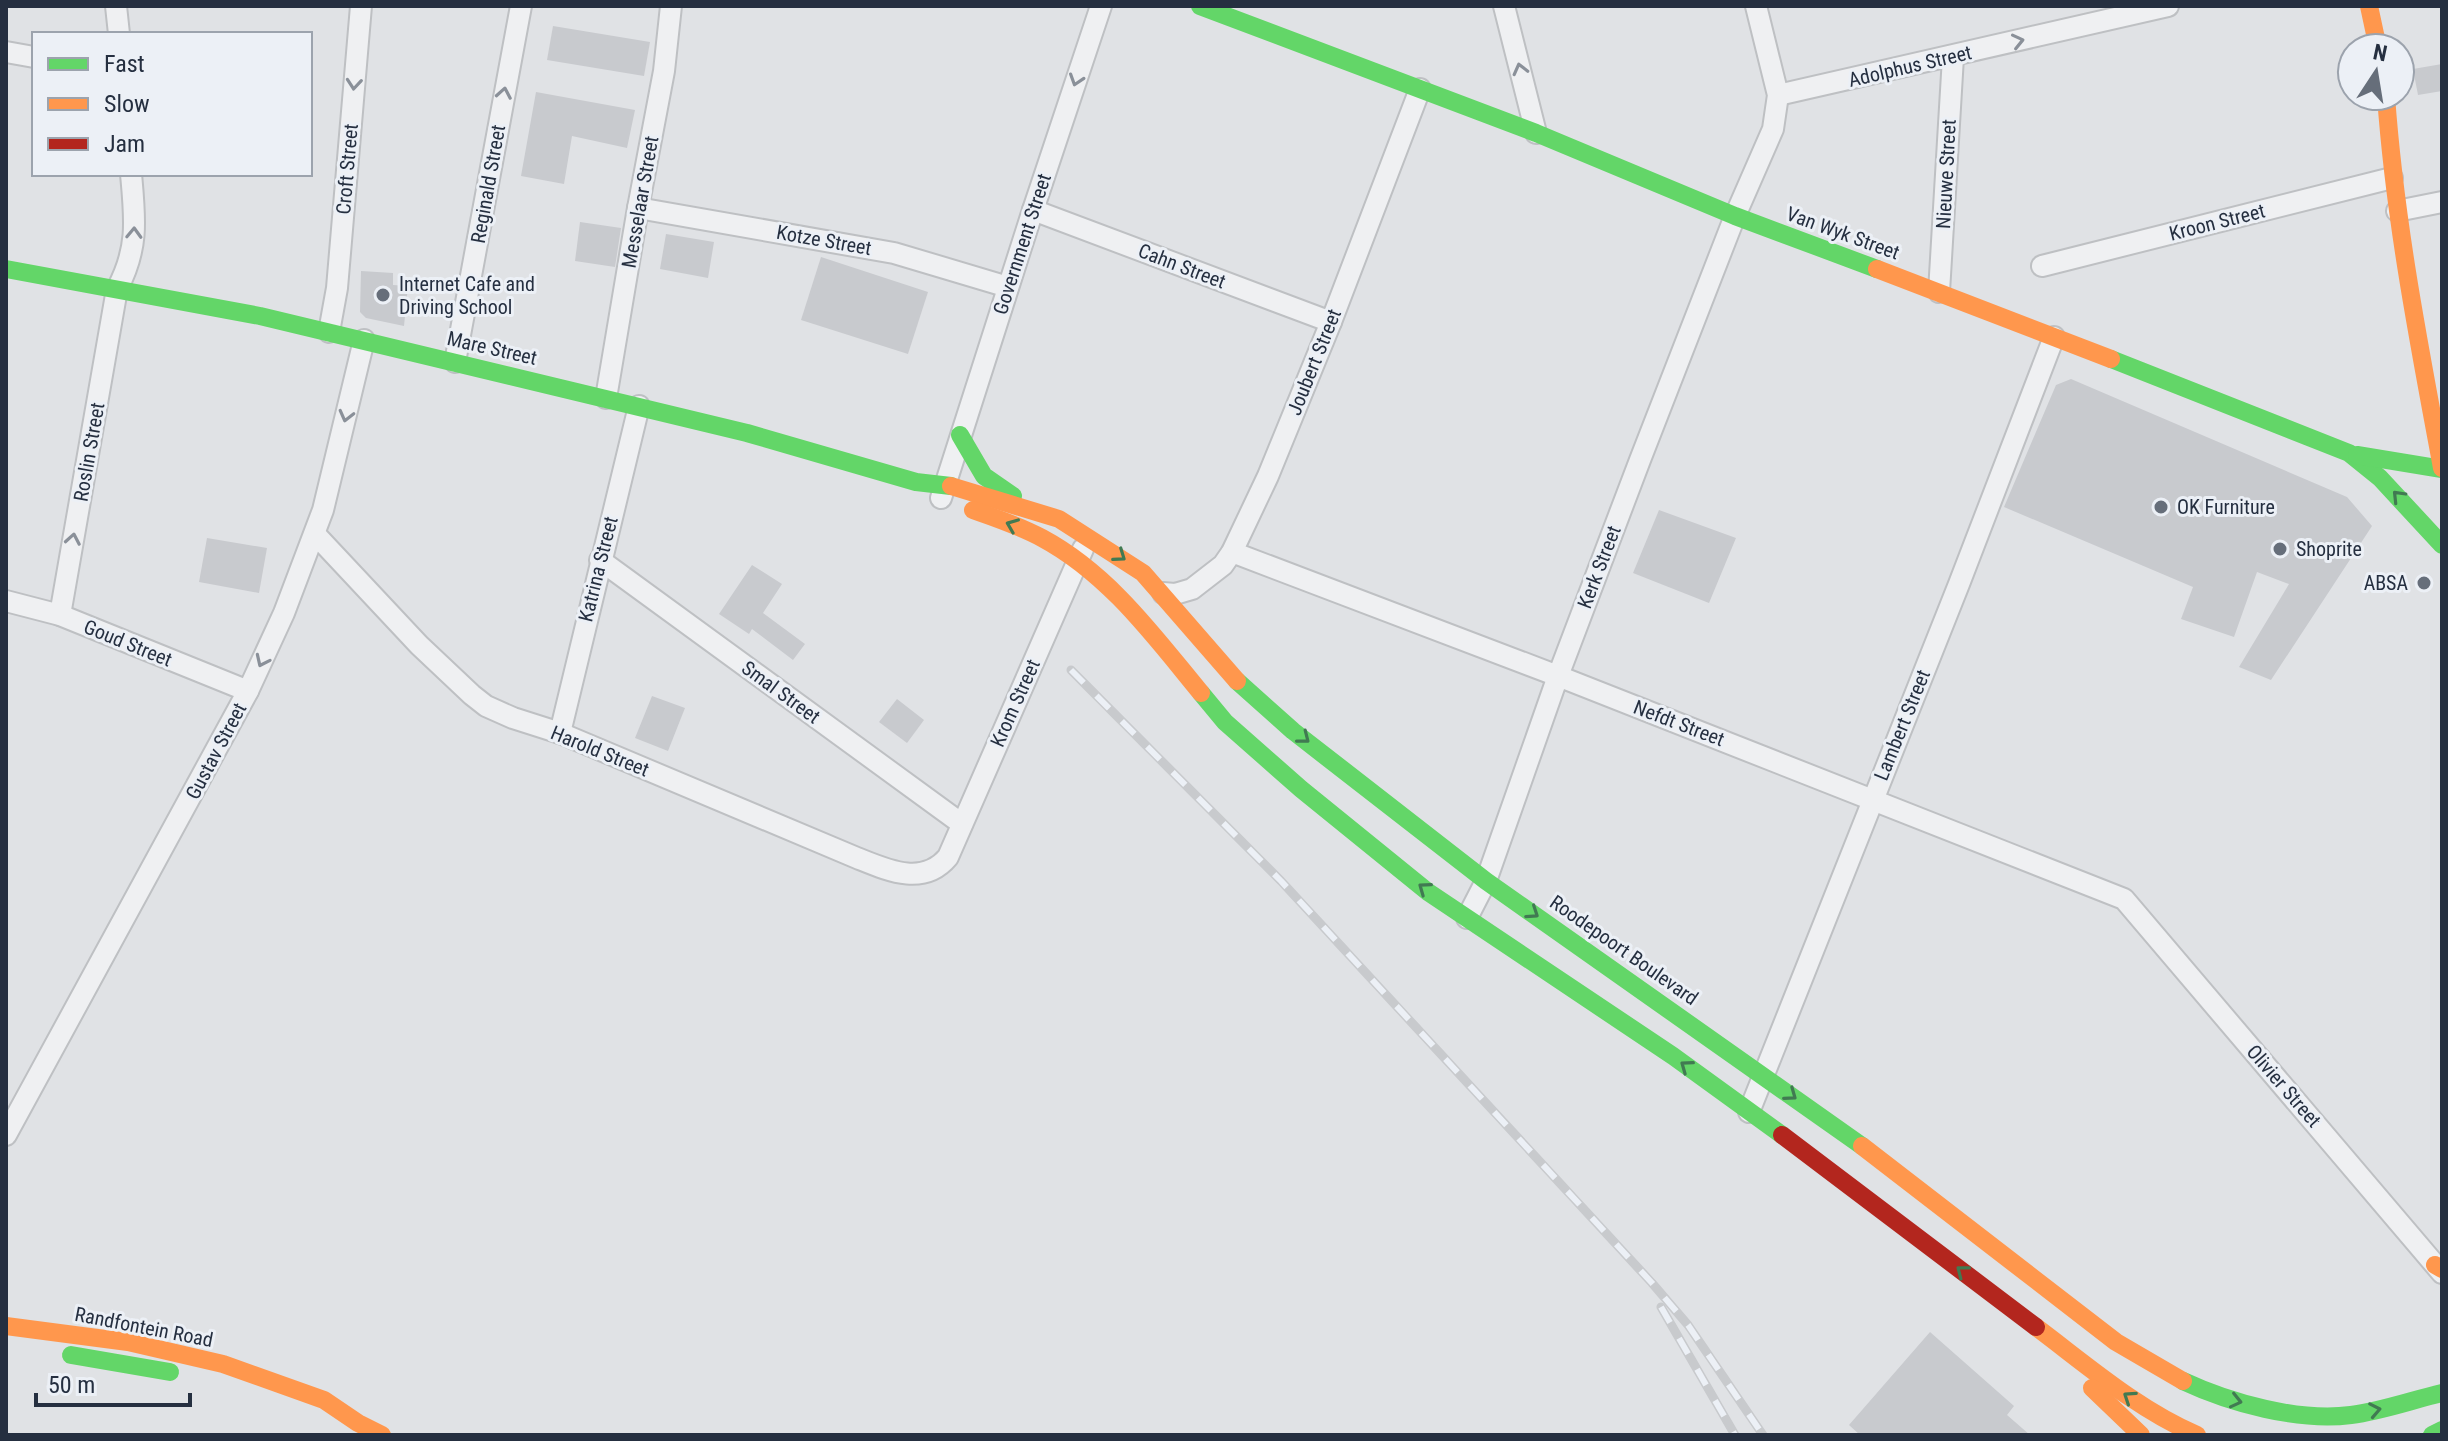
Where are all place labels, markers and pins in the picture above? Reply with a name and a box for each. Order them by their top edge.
place label: Internet Cafe and Driving School [399,272,535,319]
marker: Internet Cafe and Driving School [374,286,392,304]
place label: OK Furniture [2177,495,2275,519]
marker: OK Furniture [2152,498,2170,516]
place label: Shoprite [2296,537,2362,561]
marker: Shoprite [2271,540,2289,558]
place label: ABSA [2364,571,2408,595]
marker: ABSA [2415,574,2433,592]

